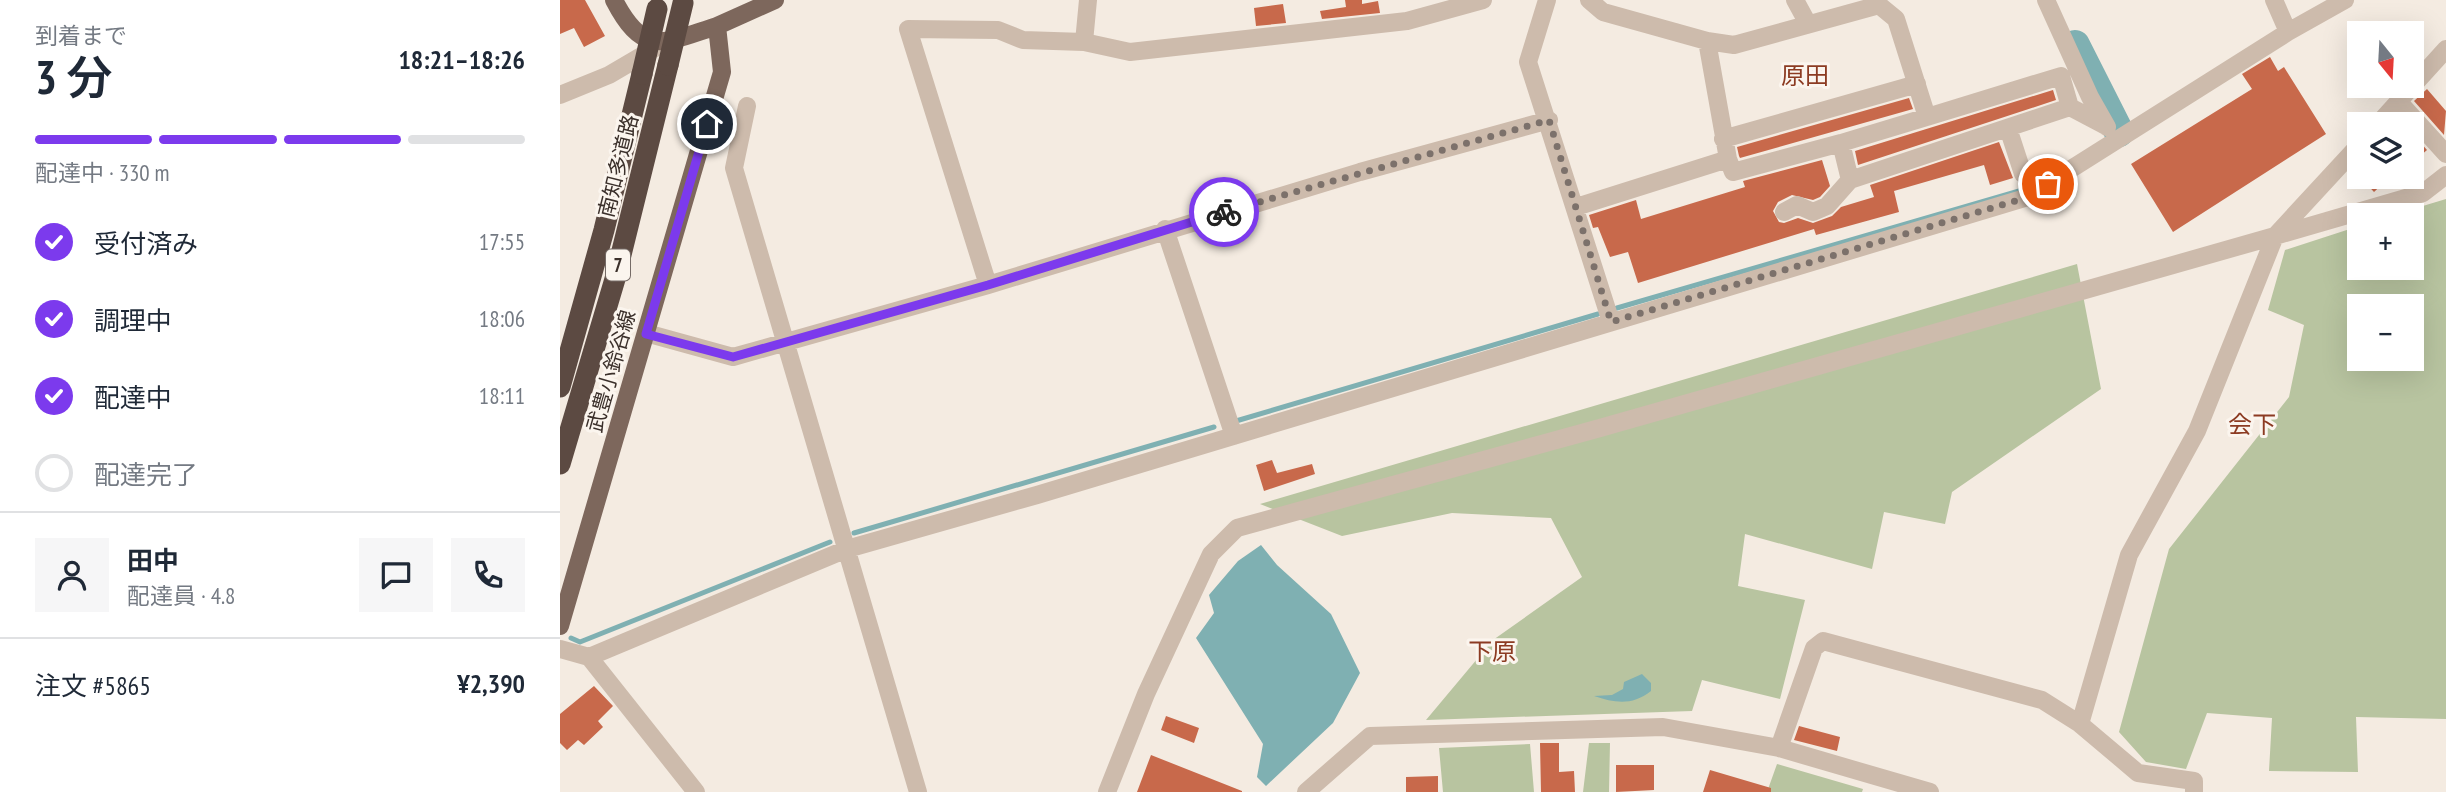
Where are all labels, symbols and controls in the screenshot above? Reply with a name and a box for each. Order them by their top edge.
text: 到着まで [35,21,127,50]
north arrow [2347,21,2424,98]
map controls [2347,21,2424,371]
text: 18:21–18:26 [398,43,525,76]
text: 3 分 [35,47,112,107]
district label: 原田 [1781,60,1829,91]
pin [677,94,737,154]
icon: home [688,105,726,143]
street label: 南知多道路 [592,112,644,220]
button: layers [2347,112,2424,189]
pin [2018,154,2078,214]
text: 配達中 · 330 m [35,158,170,187]
icon: bag [2029,165,2067,203]
courier [1189,177,1259,247]
icon: bike [1205,193,1243,231]
button: + [2347,203,2424,280]
icon: check [35,223,73,261]
text: 受付済み [94,227,198,260]
text: 17:55 [479,227,525,256]
road number: 7 [606,249,630,280]
button: − [2347,294,2424,371]
icon: check [35,300,73,338]
text: 調理中 [94,304,172,337]
text: 18:06 [479,304,525,333]
street label: 武豊小鈴谷線 [581,307,641,435]
icon: check [35,377,73,415]
text: 配達中 [94,381,172,414]
text: 18:11 [479,381,525,410]
district label: 会下 [2228,409,2276,440]
text: 配達完了 [94,458,198,491]
button: person [35,538,109,612]
button: chat [359,538,433,612]
button: phone [451,538,525,612]
text: 田中 [127,544,179,577]
text: 配達員 · 4.8 [127,581,235,610]
district label: 下原 [1468,636,1516,667]
text: ¥2,390 [457,667,525,700]
text: 注文 #5865 [35,669,151,702]

